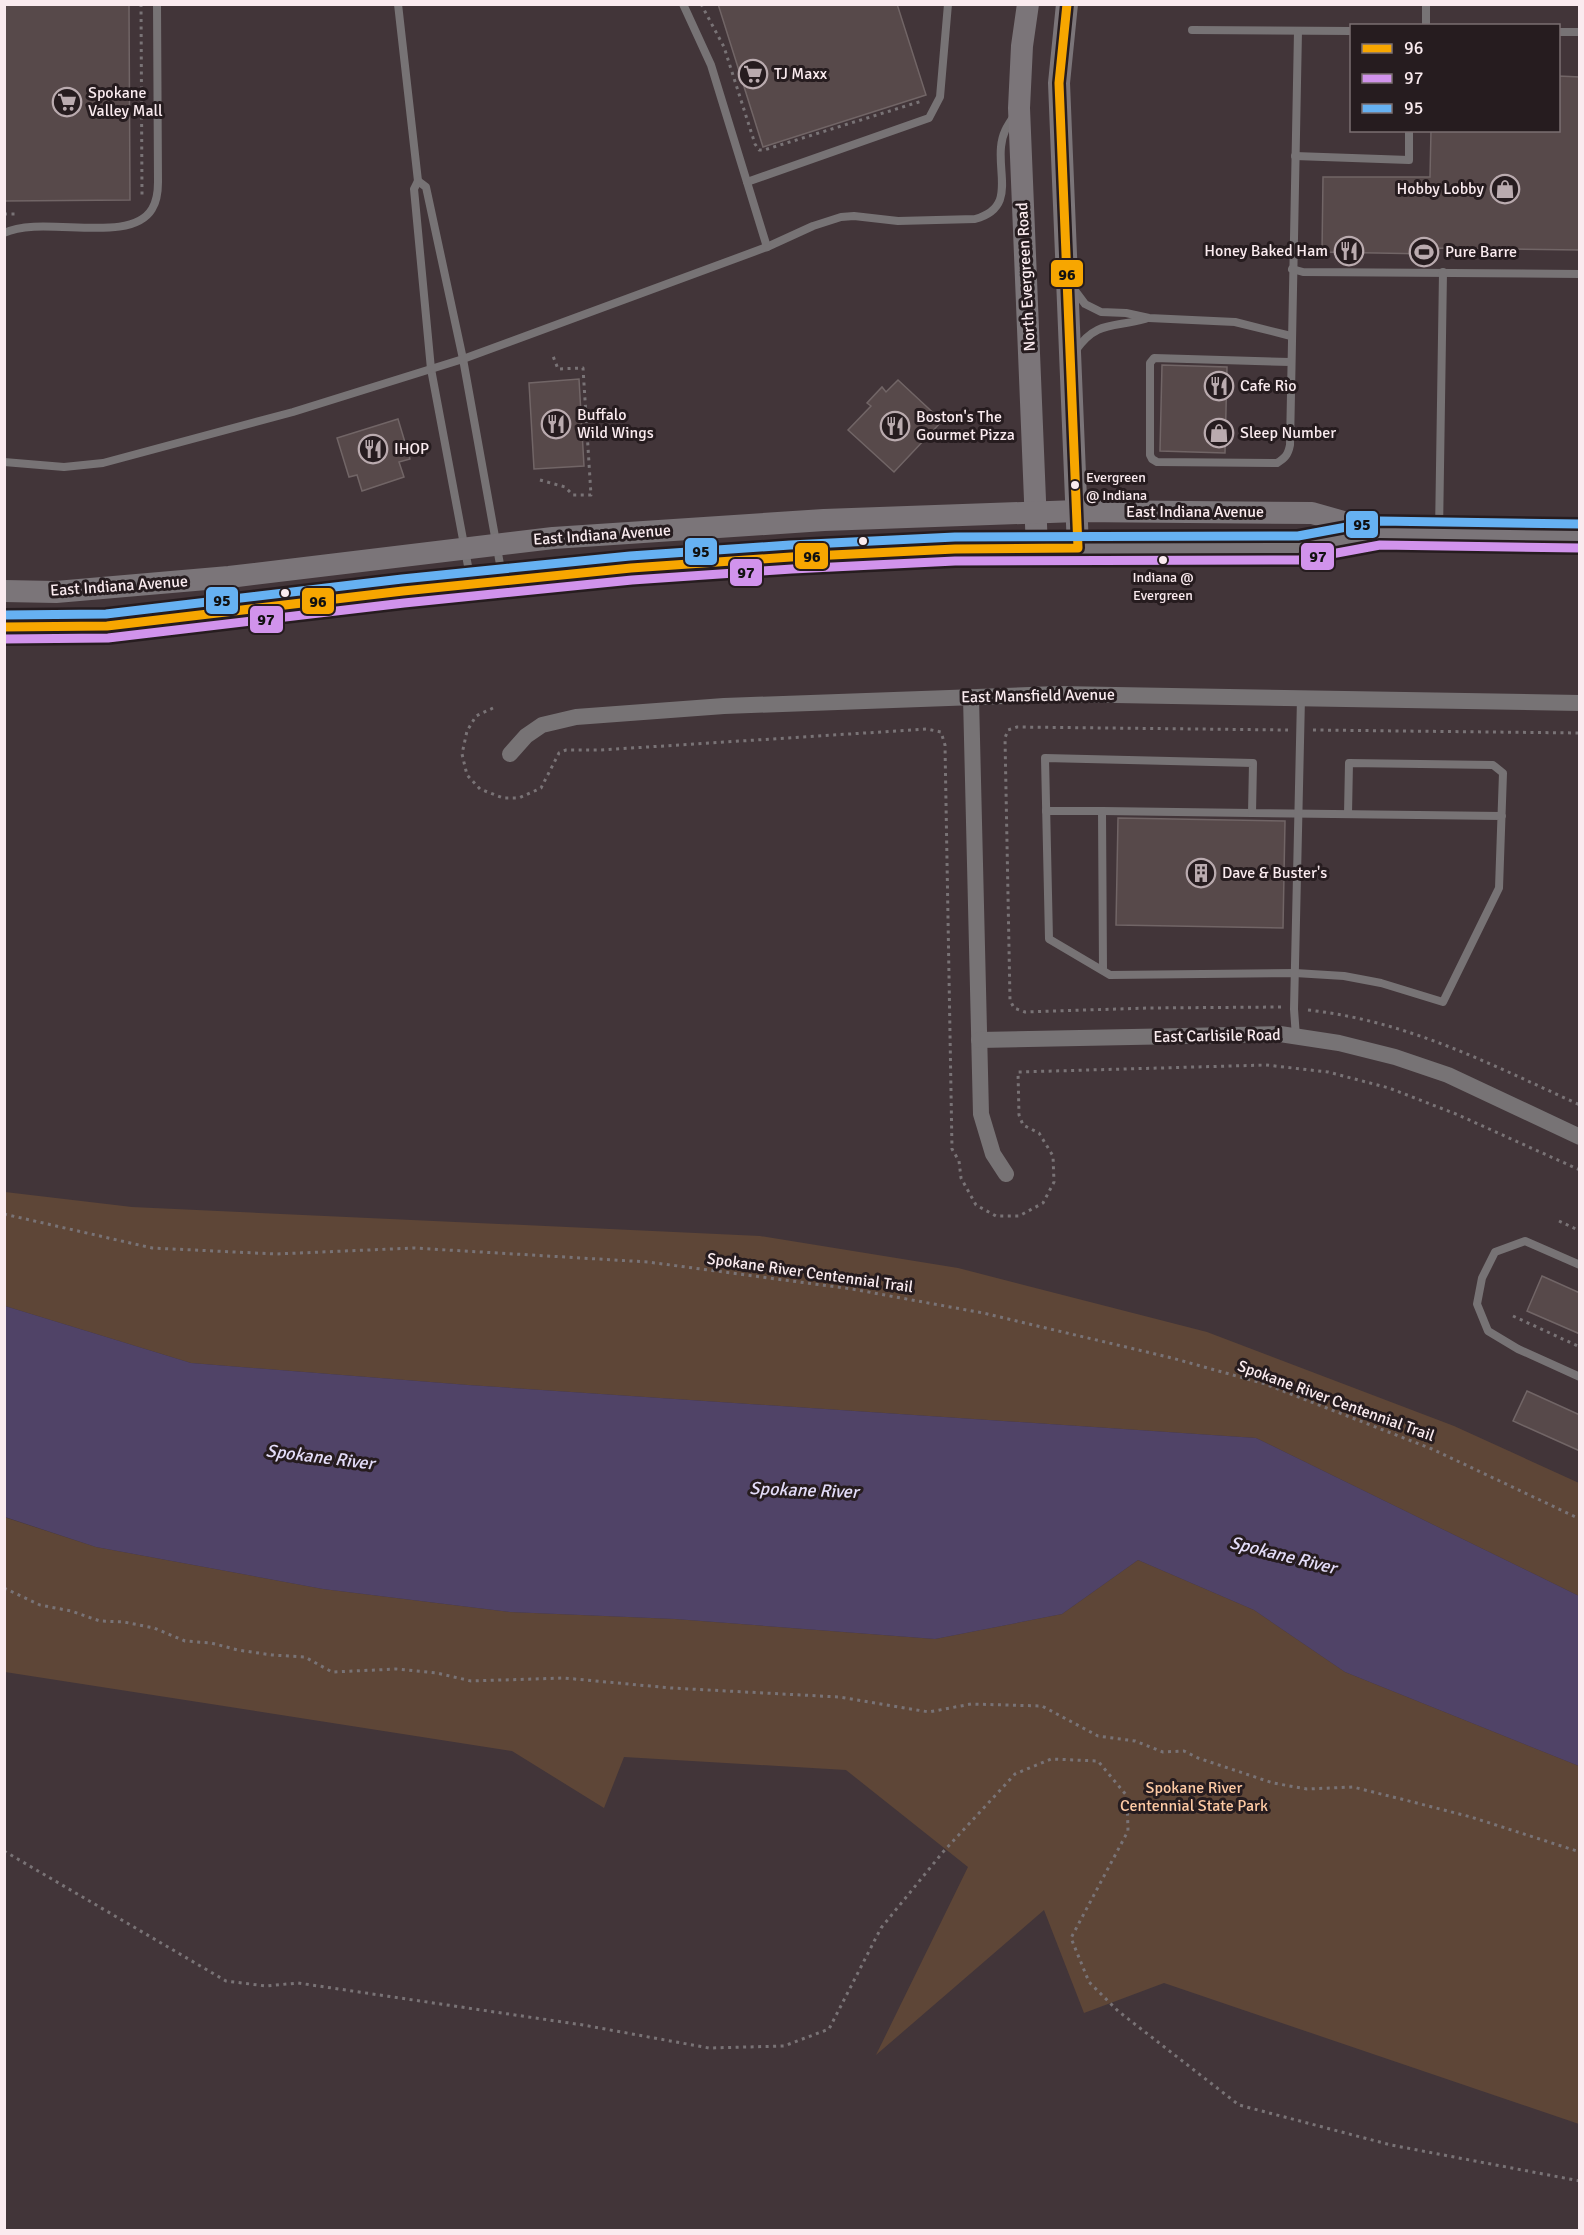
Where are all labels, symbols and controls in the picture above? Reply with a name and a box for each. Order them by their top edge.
legend [1350,24,1560,132]
text: 96 [1404,37,1423,59]
supermarket icon: TJ Maxx [737,58,769,90]
place label: TJ Maxx [774,64,828,84]
text: 97 [1404,67,1423,89]
place label: Spokane Valley Mall [88,83,163,121]
supermarket icon: Spokane Valley Mall [51,86,83,118]
text: 95 [1404,97,1423,119]
shop icon: Hobby Lobby [1489,173,1521,205]
place label: Hobby Lobby [1396,179,1485,199]
street label: North Evergreen Road [1012,202,1040,352]
restaurant icon: Honey Baked Ham [1333,235,1365,267]
sports icon: Pure Barre [1408,236,1440,268]
place label: Honey Baked Ham [1204,241,1328,261]
place label: Pure Barre [1445,242,1517,262]
line badge: 96 [1050,259,1084,288]
text: 96 [1058,265,1076,285]
restaurant icon: Cafe Rio [1203,370,1235,402]
place label: Cafe Rio [1240,376,1297,396]
place label: Buffalo Wild Wings [577,405,654,443]
place label: Boston's The Gourmet Pizza [916,407,1015,445]
restaurant icon: Buffalo Wild Wings [540,408,572,440]
restaurant icon: Boston's The Gourmet Pizza [879,410,911,442]
shop icon: Sleep Number [1203,417,1235,449]
place label: Sleep Number [1240,423,1336,443]
restaurant icon: IHOP [357,433,389,465]
place label: IHOP [394,439,429,459]
place label: Evergreen @ Indiana [1086,469,1147,504]
marker: Evergreen @ Indiana [1069,479,1081,491]
street label: East Indiana Avenue [1126,502,1264,522]
line badge: 95 [1345,510,1379,539]
text: 95 [1353,515,1371,535]
street label: East Indiana Avenue [533,520,671,550]
unlabelled marker [857,535,869,547]
line badge: 95 [684,537,718,566]
text: 95 [692,542,710,562]
line badge: 96 [794,542,829,570]
line badge: 97 [1300,542,1335,571]
text: 96 [803,547,821,567]
text: 97 [1309,547,1327,567]
marker: Indiana @ Evergreen [1157,554,1169,566]
line badge: 97 [729,558,763,587]
text: 97 [737,563,755,583]
place label: Indiana @ Evergreen [1132,569,1194,604]
street label: East Indiana Avenue [50,571,188,601]
line badge: 95 [205,586,239,615]
unlabelled marker [279,587,291,599]
line badge: 96 [301,587,335,615]
text: 95 [213,591,231,611]
text: 96 [309,592,327,612]
line badge: 97 [249,605,284,634]
text: 97 [257,610,275,630]
street label: East Mansfield Avenue [961,685,1115,707]
building icon: Dave & Buster's [1185,857,1217,889]
place label: Dave & Buster's [1222,863,1327,883]
street label: East Carlisile Road [1153,1025,1281,1047]
street label: Spokane River Centennial Trail [705,1249,915,1297]
street label: Spokane River Centennial Trail [1235,1356,1438,1446]
water label: Spokane River [265,1439,378,1475]
water label: Spokane River [749,1477,861,1503]
water label: Spokane River [1227,1531,1341,1579]
park label: Spokane River Centennial State Park [1120,1778,1268,1816]

